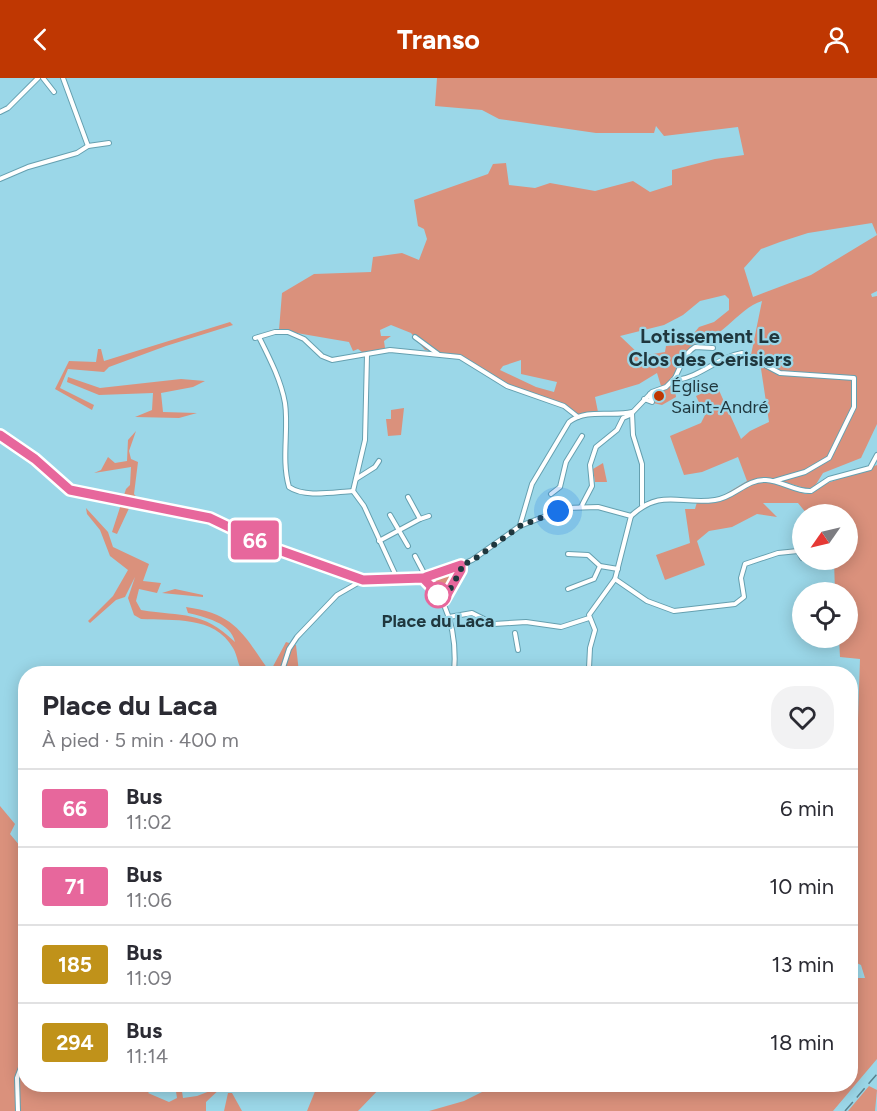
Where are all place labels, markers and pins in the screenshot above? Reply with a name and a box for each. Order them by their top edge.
place label: Église Saint-André [671,375,769,418]
marker: Église Saint-André [652,389,666,403]
marker: Place du Laca [425,582,451,608]
place label: Place du Laca [382,610,494,632]

